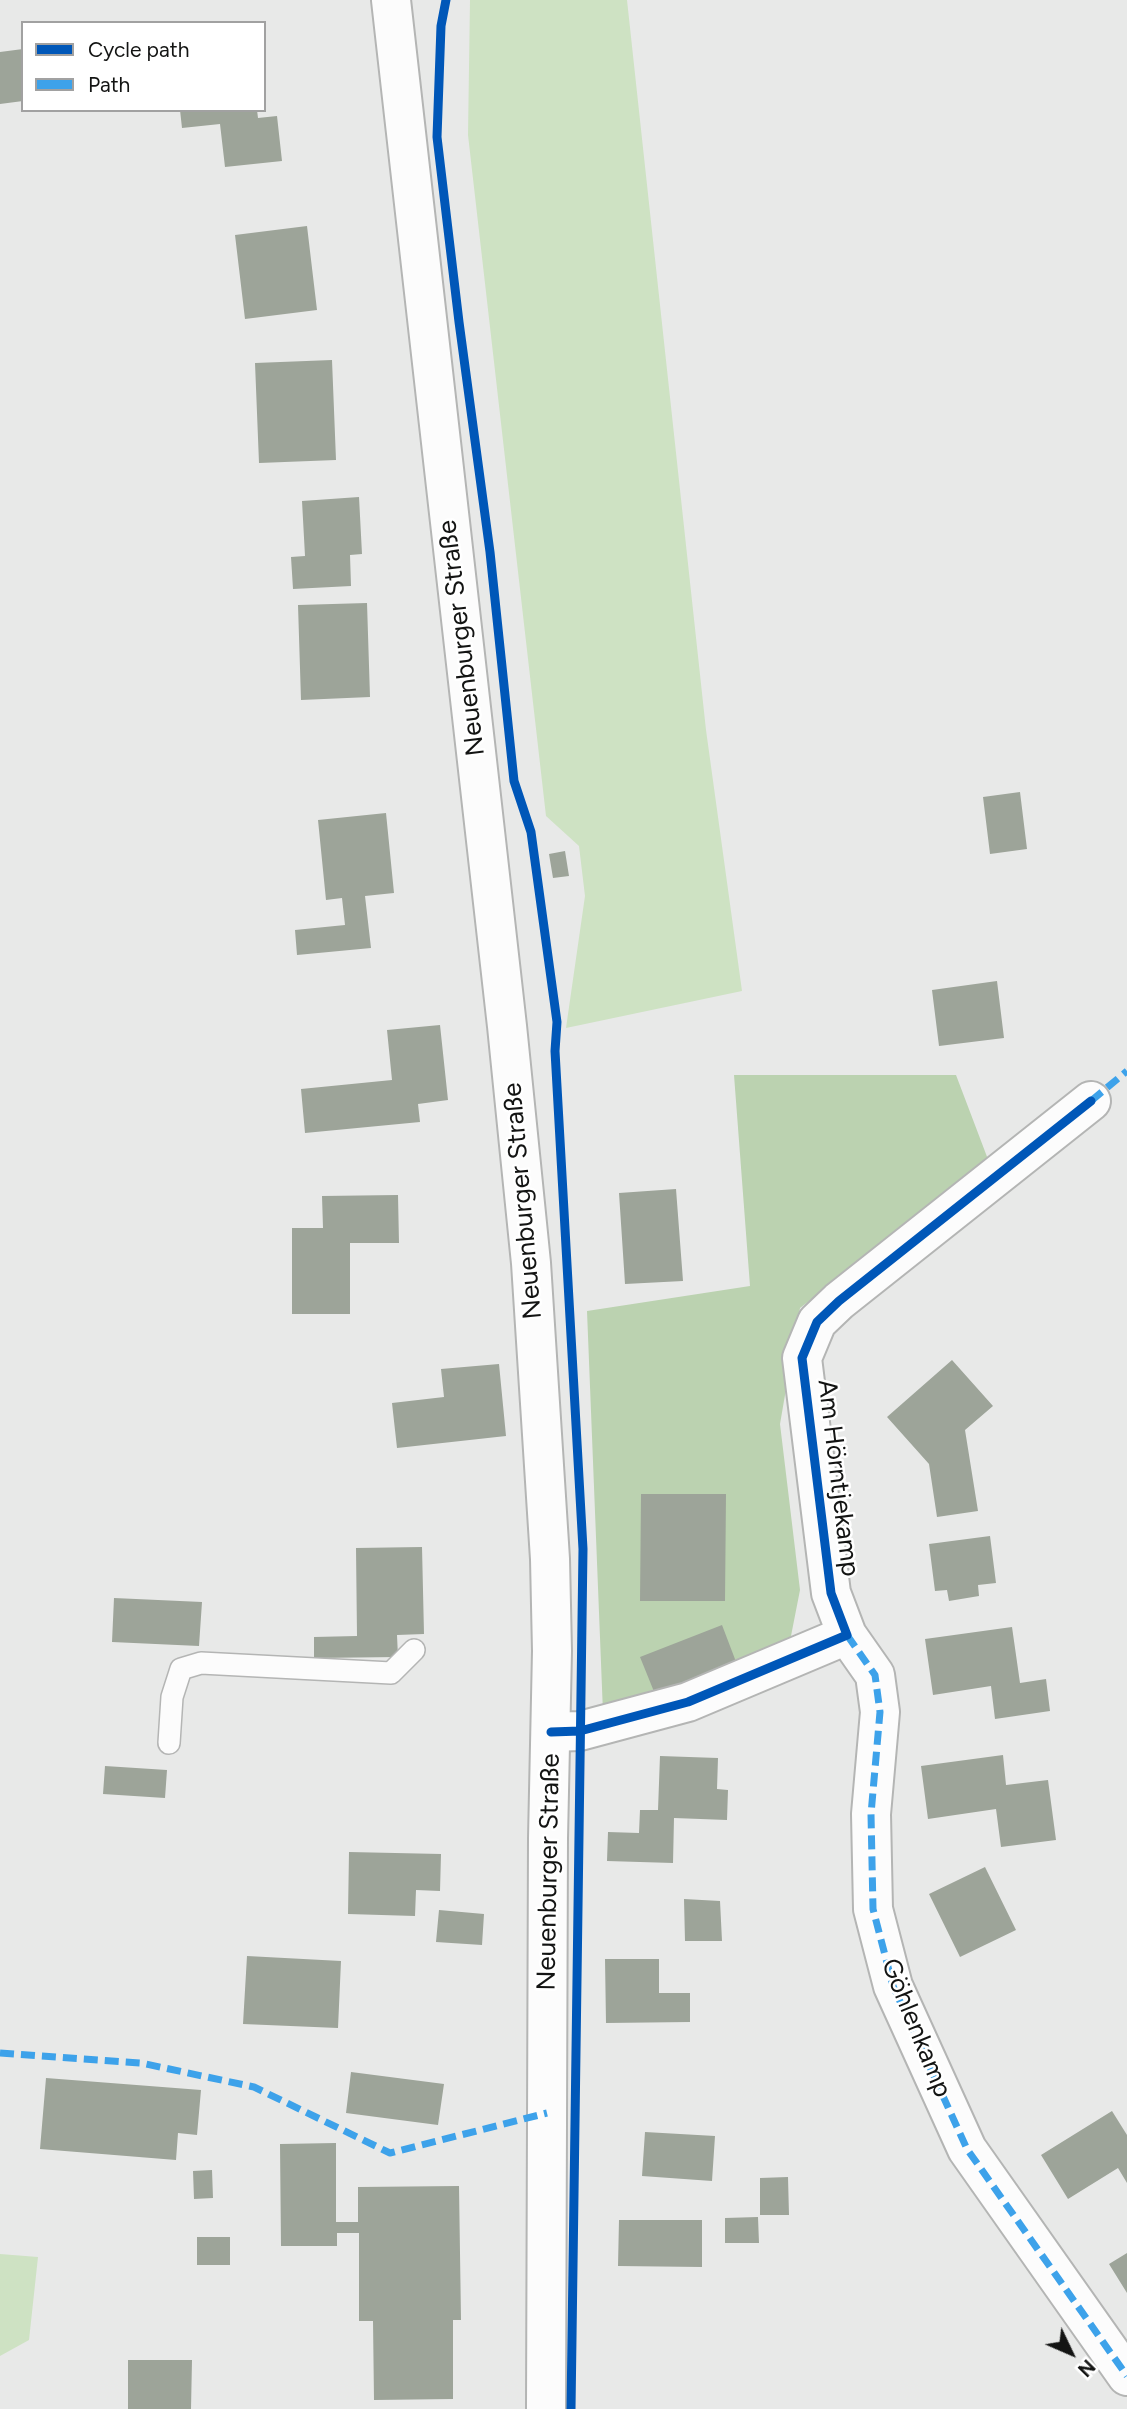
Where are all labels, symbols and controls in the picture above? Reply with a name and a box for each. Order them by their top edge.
legend [21,21,266,112]
text: Cycle path [88,37,189,62]
text: Path [88,72,130,97]
street label: Neuenburger Straße [432,518,492,758]
street label: Neuenburger Straße [497,1081,549,1321]
street label: Am Hörntjekamp [810,1378,866,1578]
street label: Neuenburger Straße [531,1753,567,1991]
street label: Göhlenkamp [874,1954,958,2102]
north arrow [1036,2318,1106,2388]
text: N [1073,2355,1100,2381]

